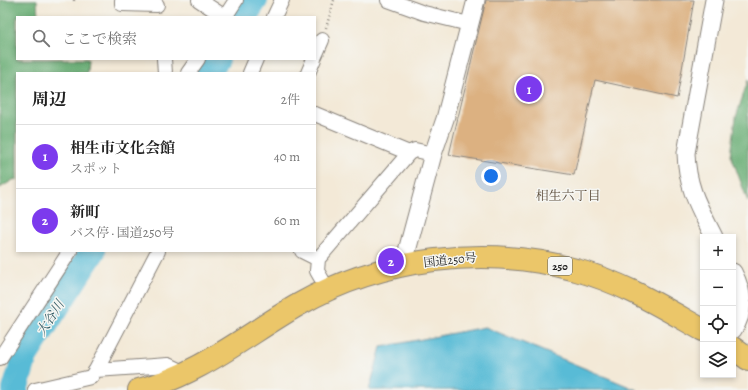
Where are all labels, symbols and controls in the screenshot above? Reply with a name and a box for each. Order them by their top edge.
search box [16,16,316,60]
icon: search [30,27,52,49]
text: ここで検索 [62,29,137,49]
pin: 1 [516,74,542,104]
text: 周辺 [32,88,66,111]
text: 2件 [281,91,300,108]
text: 相生市文化会館 [70,138,175,158]
text: 1 [43,148,47,165]
text: 40 m [274,148,300,165]
text: スポット [70,160,122,177]
your location [481,166,501,186]
district label: 相生六丁目 [535,187,601,204]
text: 新町 [70,202,100,222]
text: 2 [42,212,48,229]
text: 60 m [274,212,300,229]
text: バス停 · 国道250号 [70,224,174,241]
map controls [700,234,736,378]
button: + [700,234,736,270]
pin: 2 [378,246,404,276]
street label: 国道250号 [423,249,477,271]
road number: 250 [548,257,572,275]
button: − [700,270,736,306]
water label: 大谷川 [32,295,69,339]
button: locate [700,306,736,342]
button: layers [700,342,736,378]

